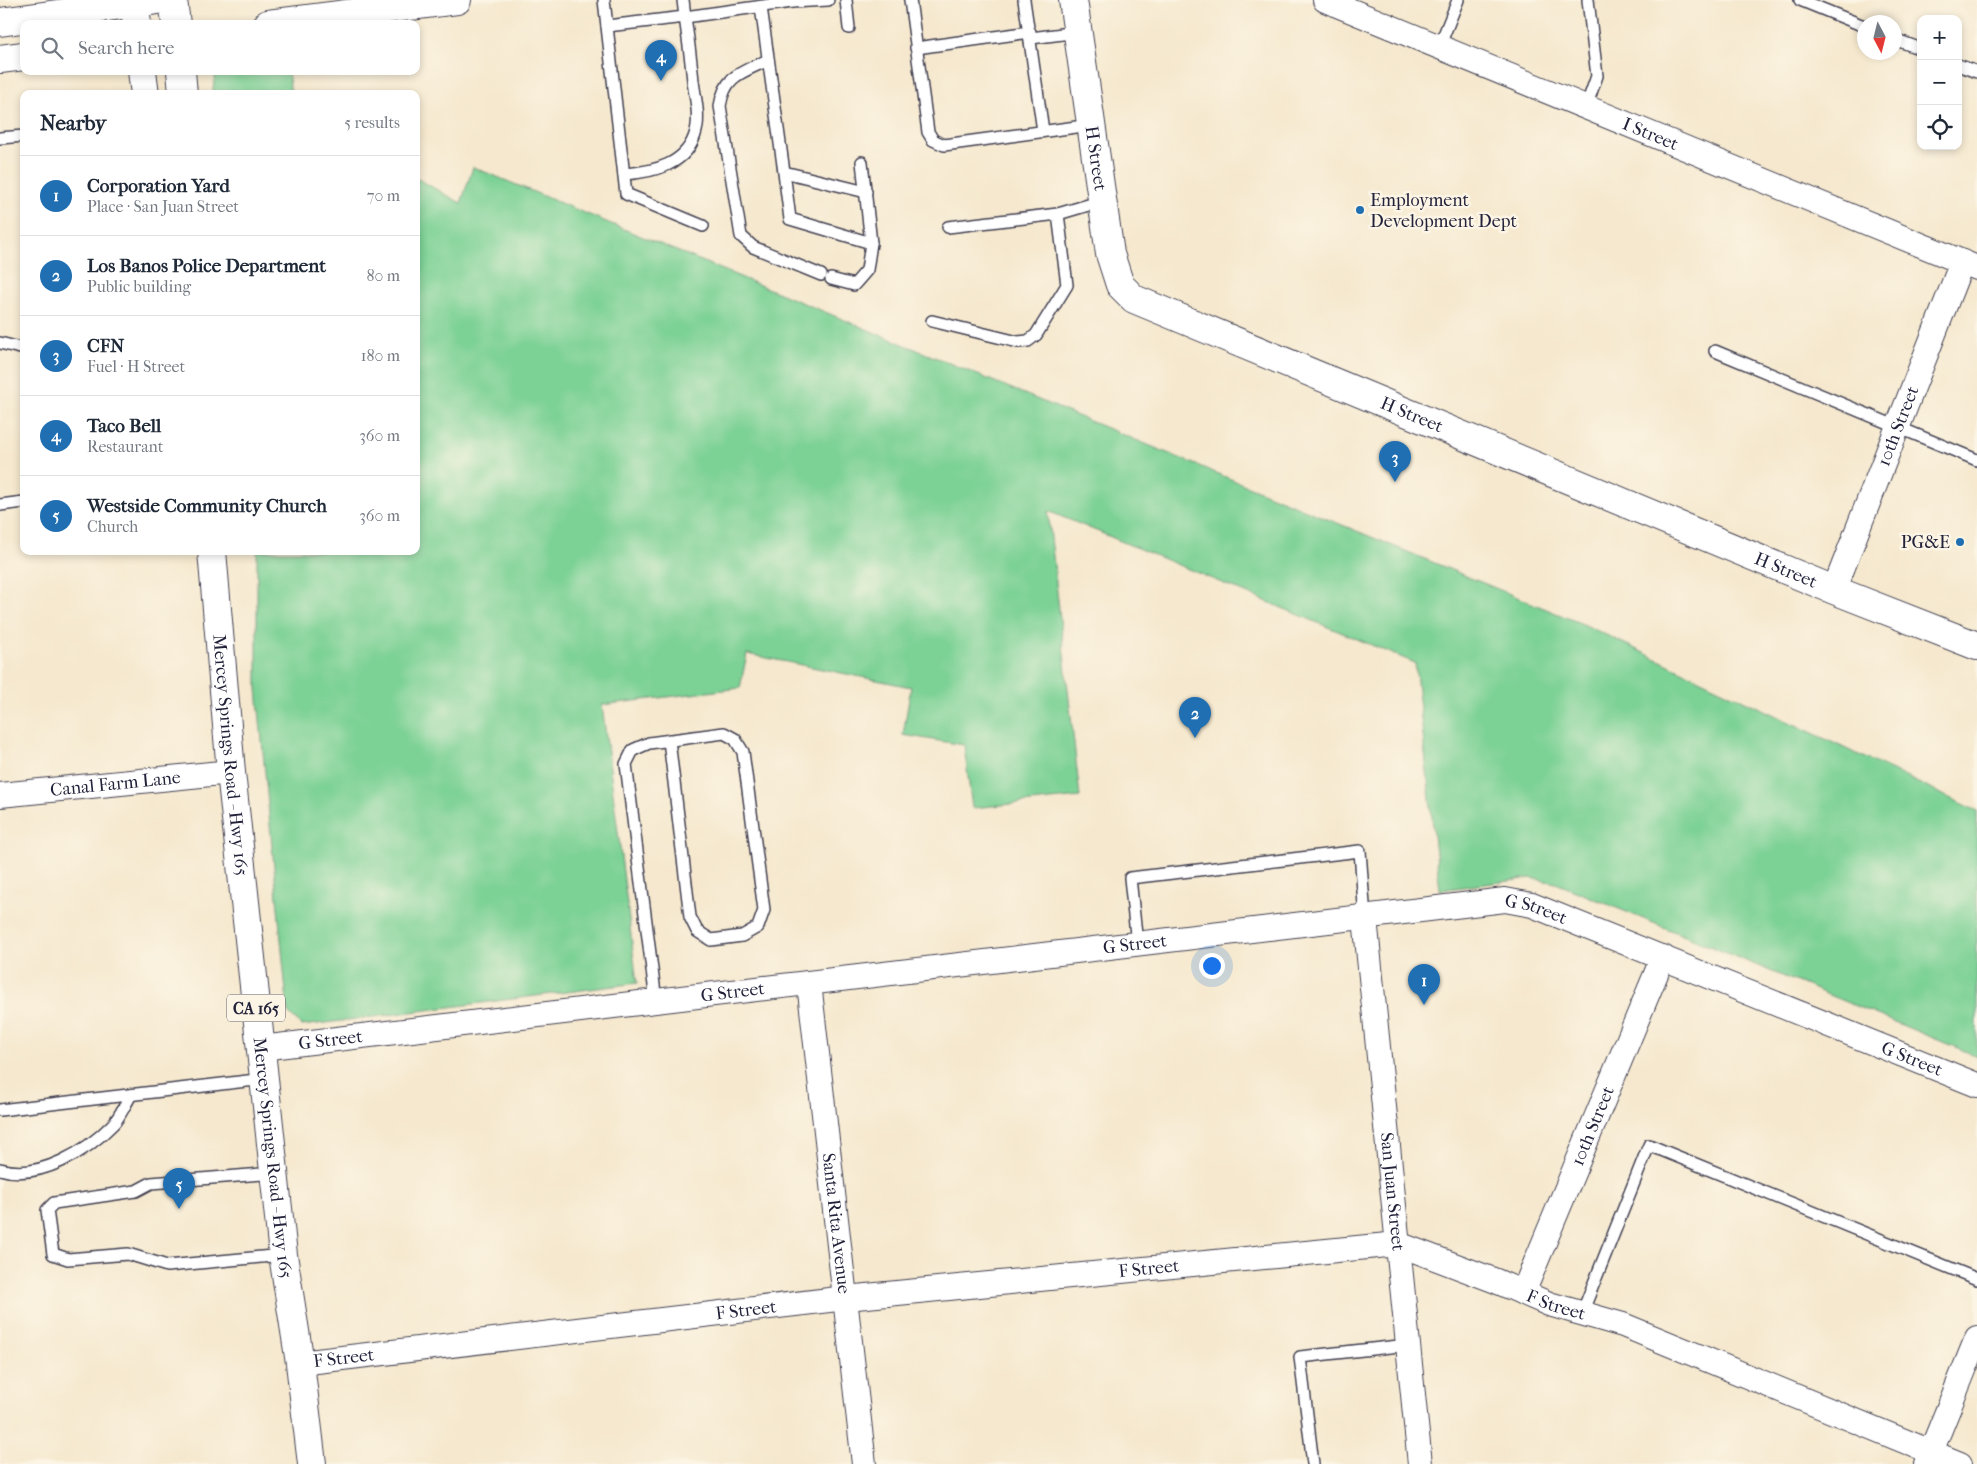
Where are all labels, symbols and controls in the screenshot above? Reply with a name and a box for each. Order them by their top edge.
north arrow [1857,15,1902,60]
map controls [1917,15,1962,150]
button: + [1917,15,1962,60]
search box [20,20,420,75]
icon: search [38,34,66,62]
text: Search here [78,37,174,59]
pin: 4 [645,40,677,81]
button: − [1917,60,1962,105]
button: locate [1917,105,1962,150]
text: Nearby [40,111,106,135]
text: 5 results [344,113,400,132]
street label: I Street [1619,113,1682,155]
street label: H Street [1080,124,1111,193]
text: Corporation Yard [87,175,230,197]
text: 1 [53,186,59,205]
text: 70 m [367,186,400,205]
place label: Employment Development Dept [1370,190,1517,232]
text: Place · San Juan Street [87,197,239,216]
marker: Employment Development Dept [1354,204,1366,216]
text: Los Banos Police Department [87,255,326,277]
text: 2 [52,266,60,285]
text: 80 m [366,266,400,285]
text: Public building [87,277,191,296]
text: CFN [87,335,124,357]
text: 3 [53,346,59,365]
text: 180 m [361,346,400,365]
text: Fuel · H Street [87,357,185,376]
street label: 10th Street [1873,383,1924,469]
street label: H Street [1377,393,1447,438]
text: Taco Bell [87,415,161,437]
text: 4 [51,426,61,445]
text: 360 m [359,426,400,445]
text: Restaurant [87,437,163,456]
pin: 3 [1379,441,1411,482]
text: Westside Community Church [87,495,327,517]
text: 5 [53,506,59,525]
text: 360 m [359,506,400,525]
text: Church [87,517,138,536]
place label: PG&E [1901,532,1950,553]
marker: PG&E [1954,536,1966,548]
street label: H Street [1751,548,1821,593]
street label: Mercey Springs Road - Hwy 165 [208,634,252,877]
pin: 2 [1179,697,1211,738]
street label: Canal Farm Lane [49,767,182,801]
street label: G Street [1503,890,1570,929]
street label: G Street [1102,930,1169,959]
your location [1199,953,1225,979]
pin: 1 [1408,964,1440,1005]
street label: G Street [700,978,766,1007]
road number: CA 165 [227,994,285,1021]
street label: G Street [297,1026,364,1054]
street label: Mercey Springs Road - Hwy 165 [249,1036,297,1280]
street label: G Street [1878,1037,1946,1081]
street label: 10th Street [1567,1083,1619,1169]
street label: San Juan Street [1376,1131,1409,1252]
street label: Santa Rita Avenue [818,1152,854,1295]
pin: 5 [163,1168,195,1209]
street label: F Street [1117,1255,1181,1282]
street label: F Street [1523,1285,1588,1325]
street label: F Street [714,1296,778,1324]
street label: F Street [312,1344,376,1372]

